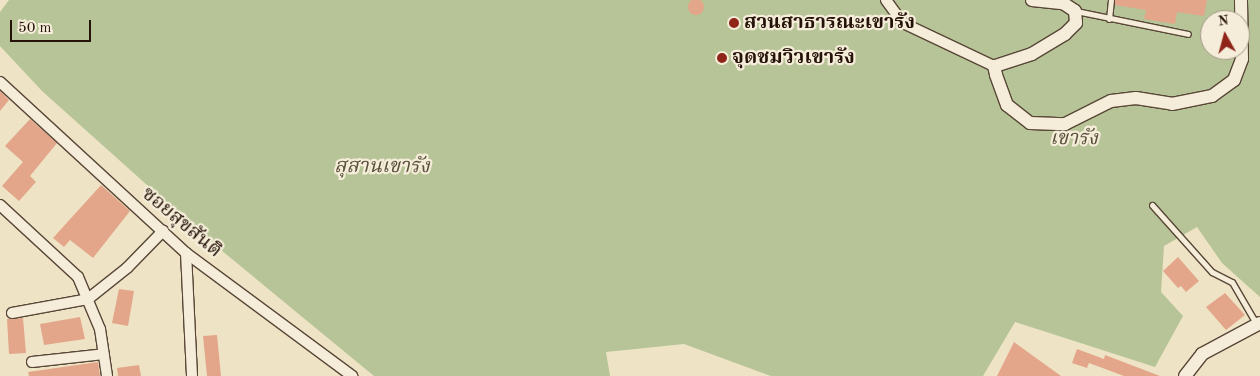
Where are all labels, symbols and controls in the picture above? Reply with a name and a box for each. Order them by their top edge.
scale bar [12,10,94,42]
north arrow [1200,10,1250,60]
place label: สวนสาธารณะเขารัง [744,11,915,35]
text: N [1217,14,1229,29]
marker: สวนสาธารณะเขารัง [728,17,740,29]
text: 50 m [18,21,52,36]
place label: จุดชมวิวเขารัง [732,46,855,70]
marker: จุดชมวิวเขารัง [716,52,728,64]
park label: เขารัง [1050,127,1098,151]
park label: สุสานเขารัง [334,155,430,179]
street label: ซอยสุขสันติ [136,182,226,264]

